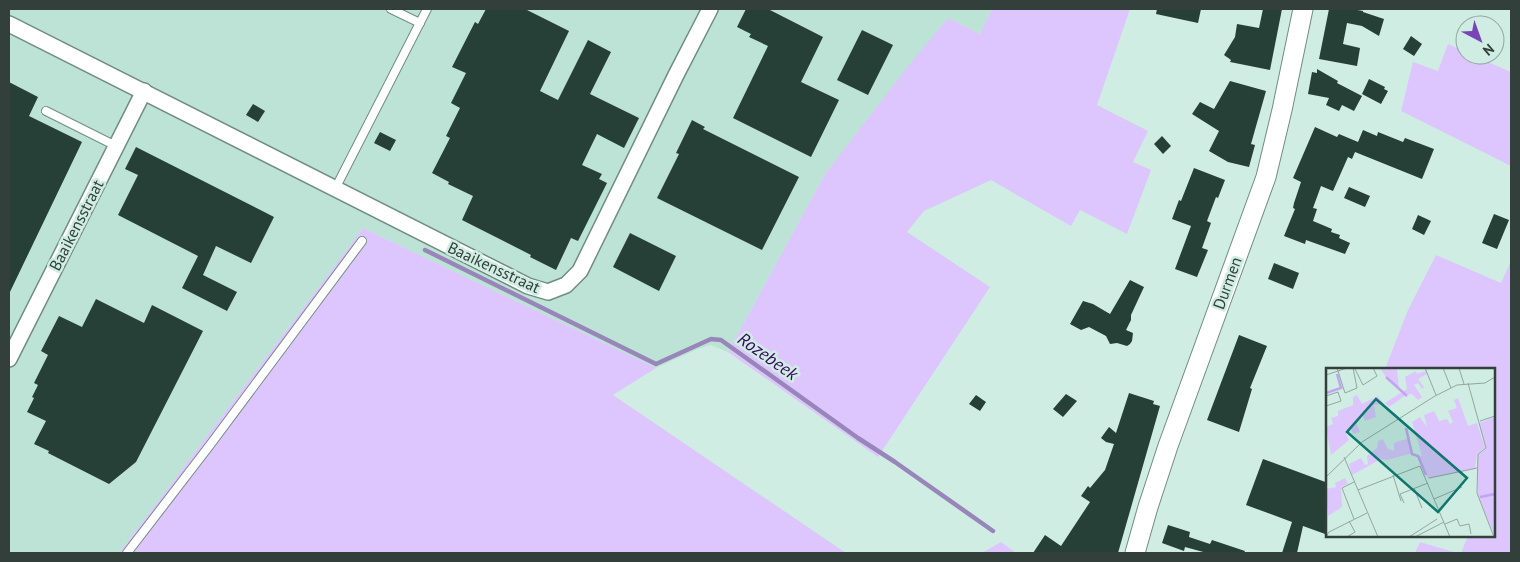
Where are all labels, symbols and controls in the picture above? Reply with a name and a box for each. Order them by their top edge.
north arrow [1455,15,1505,65]
text: N [1479,40,1498,60]
street label: Baaikensstraat [45,176,108,274]
street label: Baaikensstraat [445,237,544,297]
street label: Durmen [1208,254,1246,312]
water label: Rozebeek [733,327,803,386]
inset map [1326,368,1495,537]

